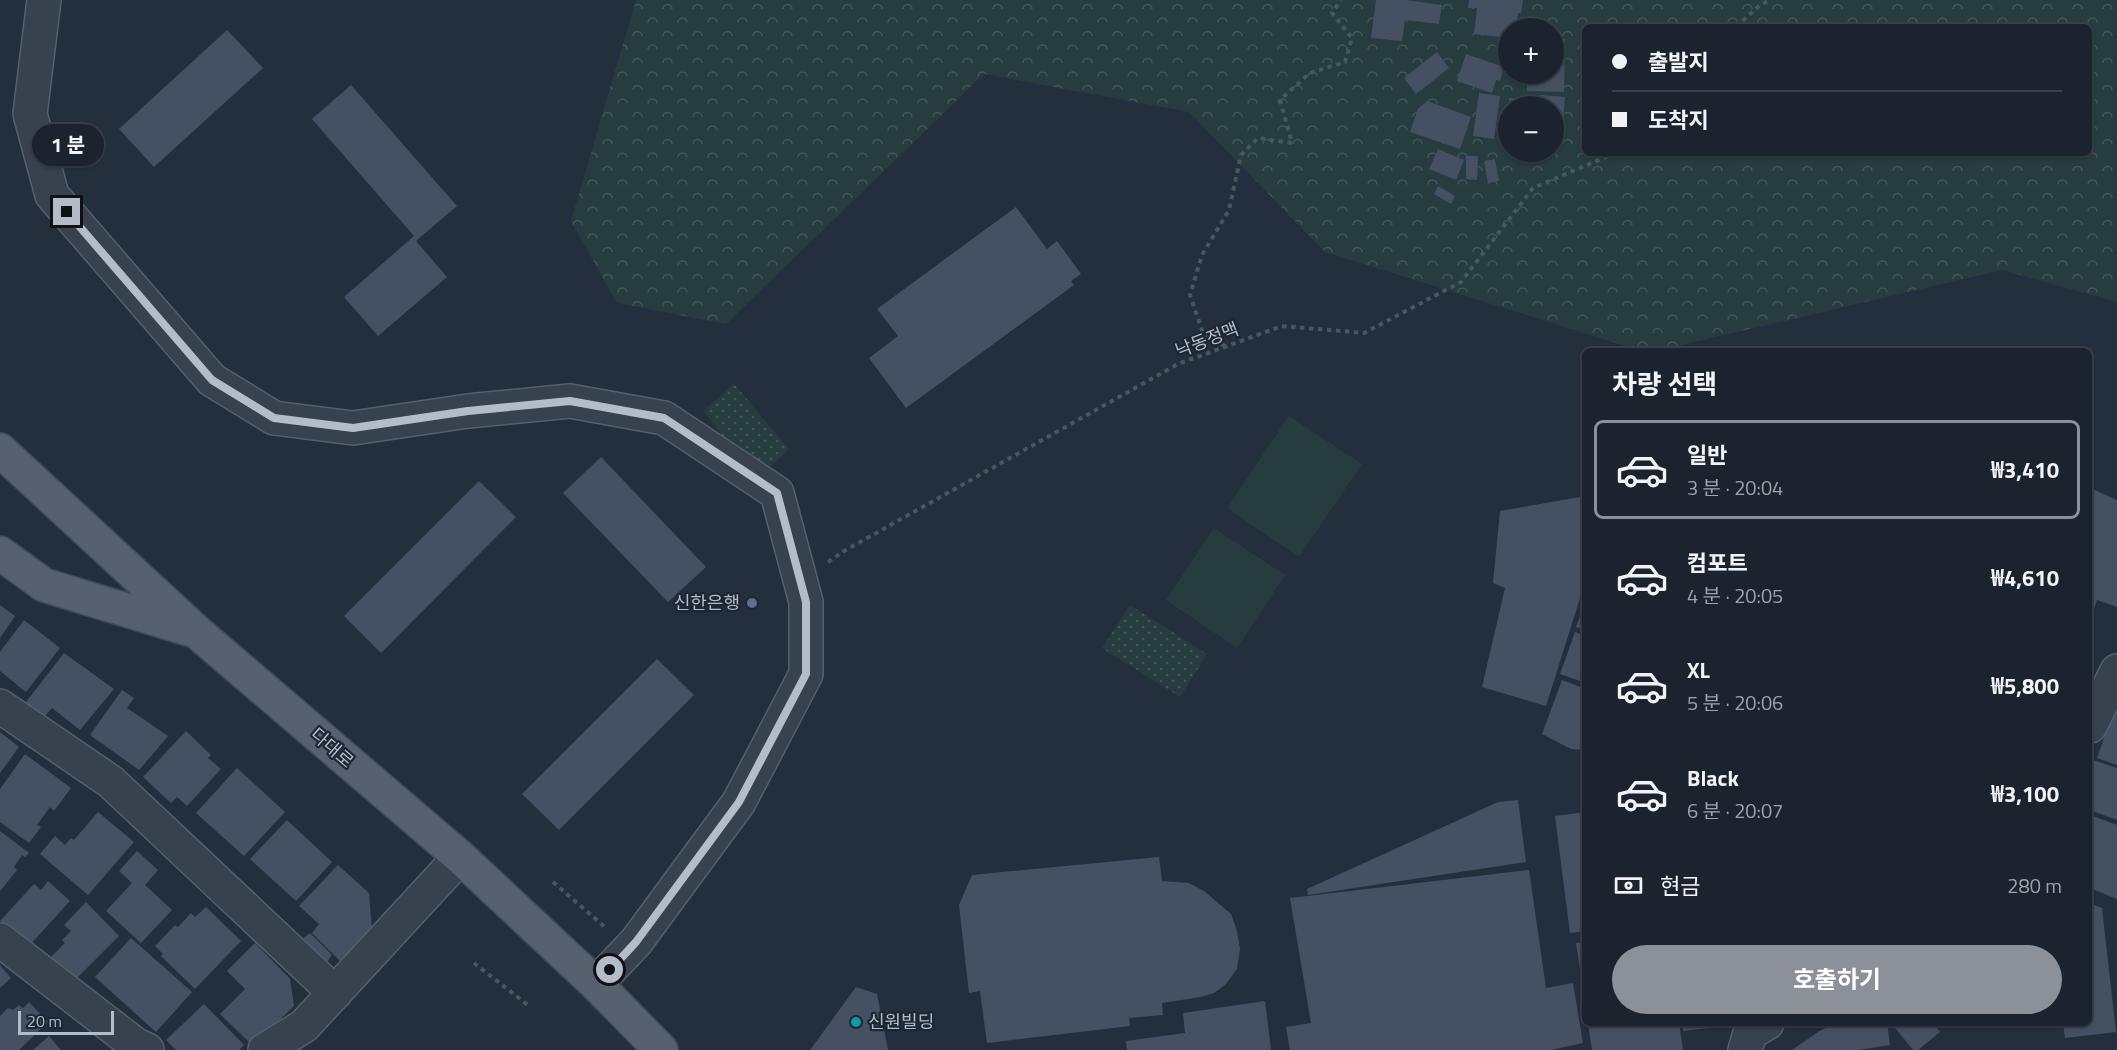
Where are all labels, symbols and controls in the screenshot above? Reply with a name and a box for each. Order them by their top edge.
map controls [1498,18,1564,162]
button: + [1498,18,1564,84]
text: 출발지 [1648,45,1709,79]
button: − [1498,96,1564,162]
text: 도착지 [1648,103,1709,137]
callout: 1 분 [31,125,103,167]
text: 1 분 [51,129,85,160]
route end [53,198,80,225]
street label: 낙동정맥 [1171,315,1243,364]
text: 차량 선택 [1612,363,1717,404]
text: 일반 [1687,438,1727,472]
icon: car [1615,443,1669,497]
text: ₩3,410 [1991,453,2059,487]
text: 3 분 · 20:04 [1687,472,1783,503]
text: 컴포트 [1687,546,1748,580]
icon: car [1615,551,1669,605]
text: ₩4,610 [1991,561,2059,595]
text: 4 분 · 20:05 [1687,580,1783,611]
place label: 신한은행 [674,589,740,616]
marker: 신한은행 [745,596,759,610]
text: XL [1687,653,1710,687]
icon: car [1615,659,1669,713]
text: ₩5,800 [1991,669,2059,703]
text: 5 분 · 20:06 [1687,687,1783,718]
street label: 다대로 [305,721,360,774]
text: Black [1687,761,1739,795]
icon: car [1615,767,1669,821]
text: ₩3,100 [1991,777,2059,811]
text: 6 분 · 20:07 [1687,795,1783,826]
icon: cash [1612,869,1645,902]
text: 현금 [1660,869,1700,903]
text: 280 m [2007,870,2062,901]
button: 호출하기 [1612,945,2062,1014]
route start [596,956,623,983]
scale bar [18,1008,114,1036]
place label: 신원빌딩 [868,1008,934,1035]
text: 20 m [27,1009,62,1033]
marker: 신원빌딩 [849,1015,863,1029]

